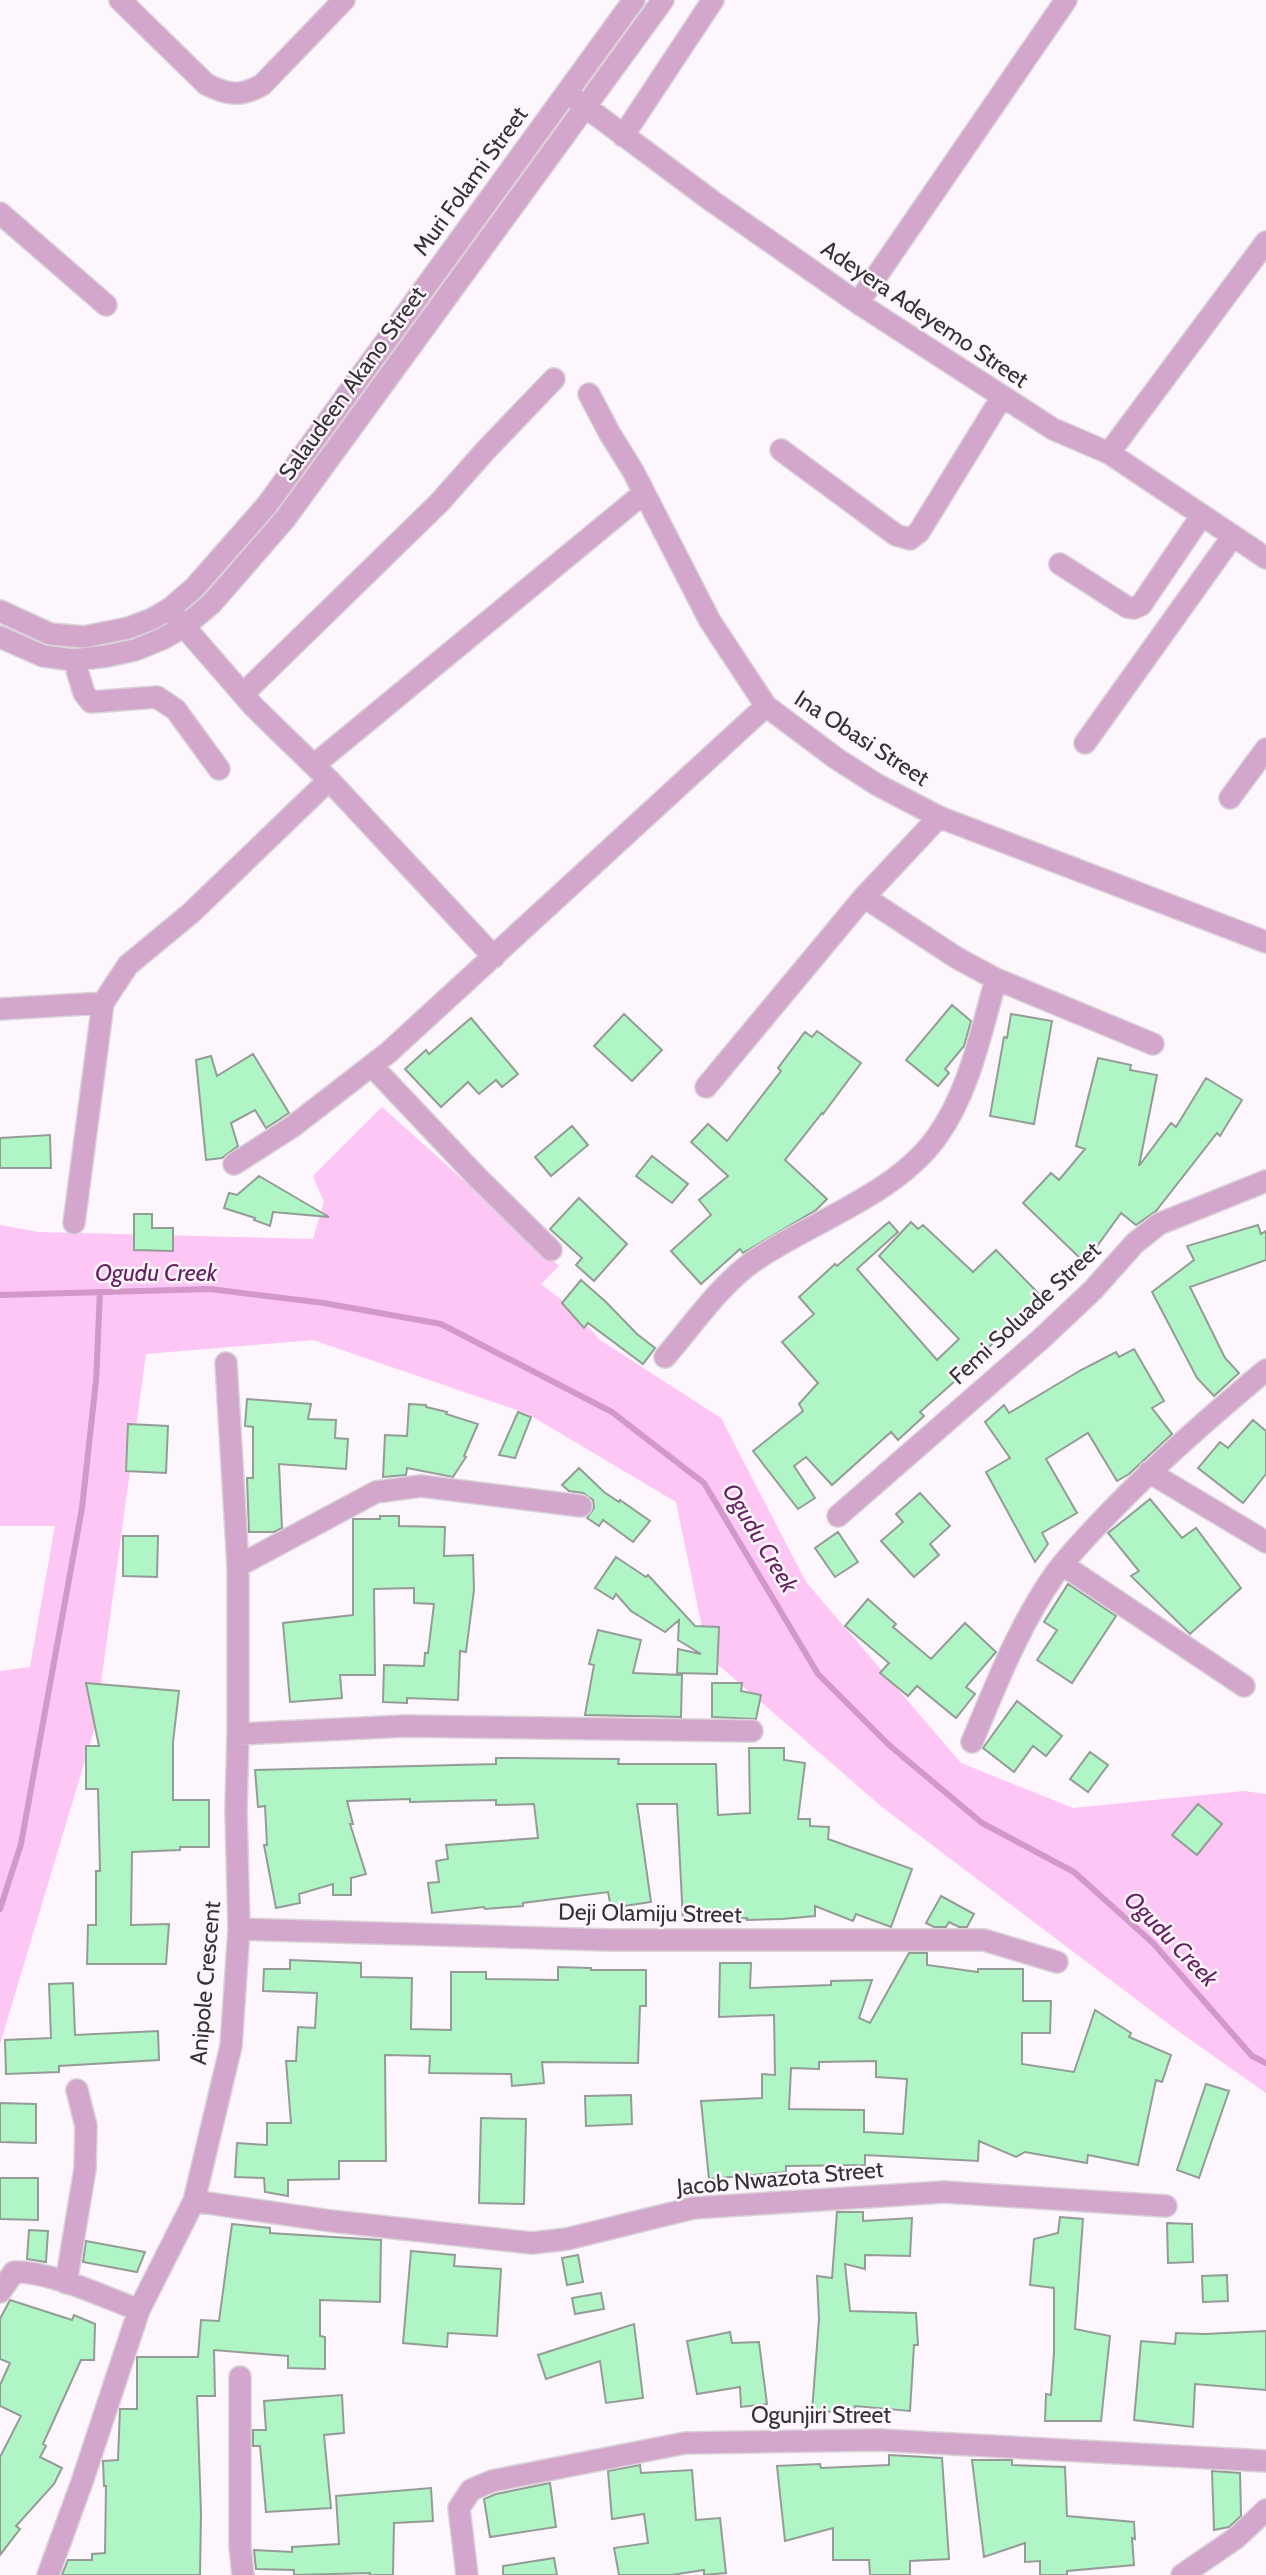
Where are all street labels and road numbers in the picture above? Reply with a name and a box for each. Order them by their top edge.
street label: Muri Folami Street [407,101,534,261]
street label: Adeyera Adeyemo Street [816,234,1034,394]
street label: Salaudeen Akano Street [272,281,432,485]
street label: Ina Obasi Street [789,684,935,792]
street label: Femi Soluade Street [944,1236,1107,1390]
street label: Deji Olamiju Street [558,1897,742,1929]
street label: Anipole Crescent [184,1900,226,2066]
street label: Jacob Nwazota Street [675,2155,885,2201]
street label: Ogunjiri Street [751,2401,891,2429]

